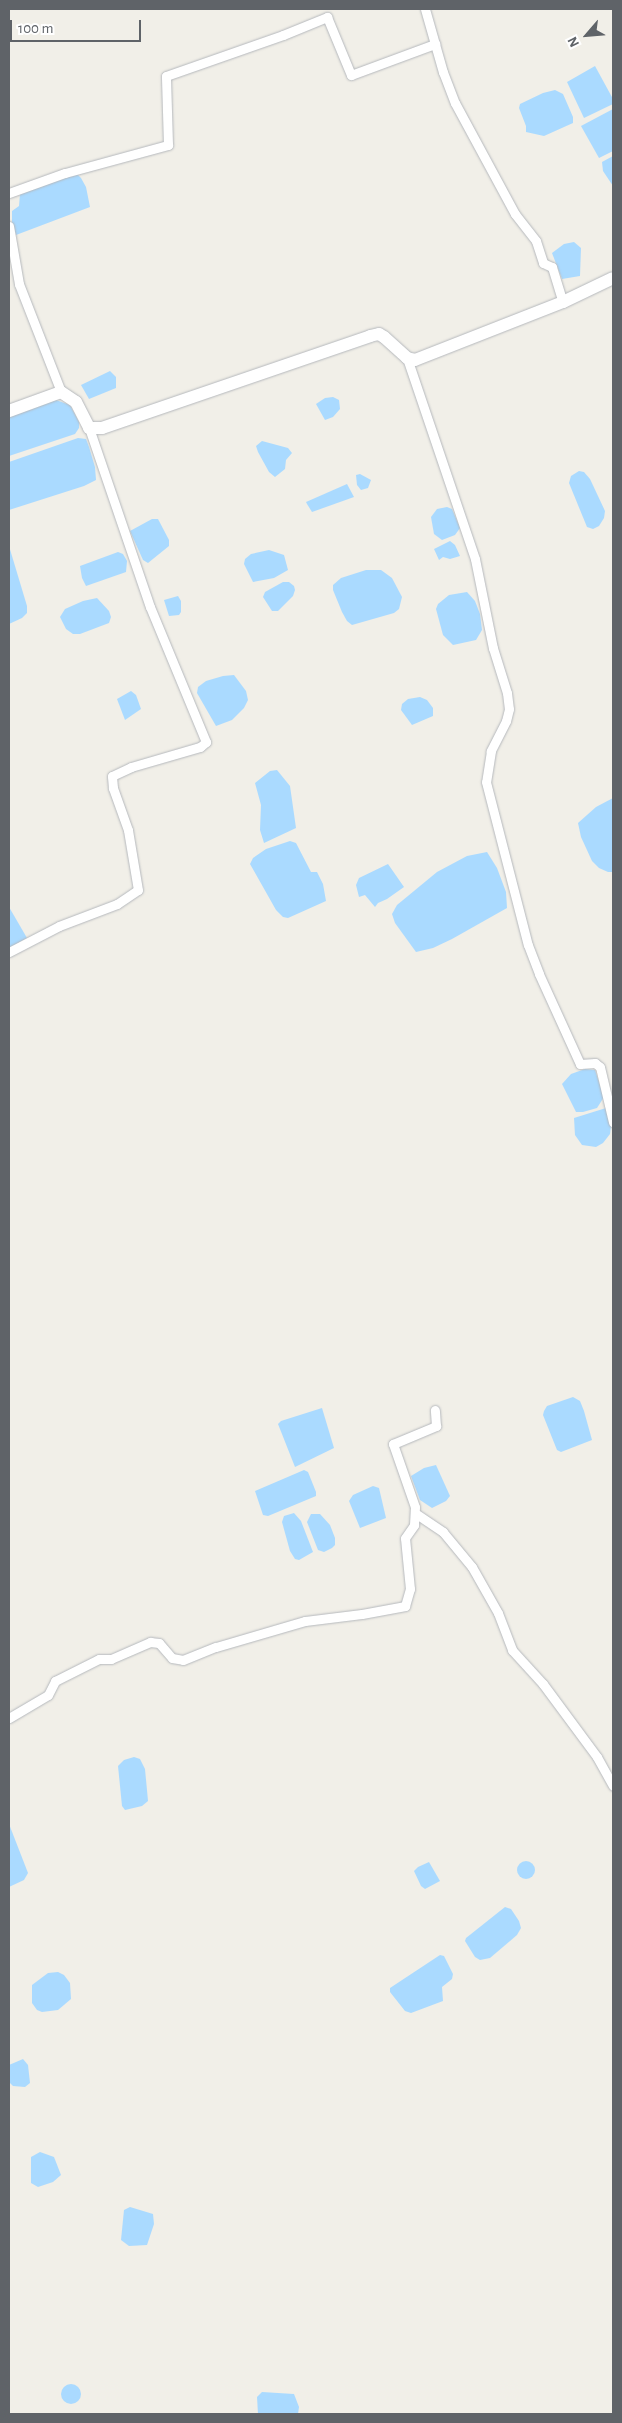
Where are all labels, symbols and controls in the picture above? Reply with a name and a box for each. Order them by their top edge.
scale bar [12,10,144,42]
north arrow [562,10,612,60]
text: 100 m [18,21,53,36]
text: N [565,34,582,49]

